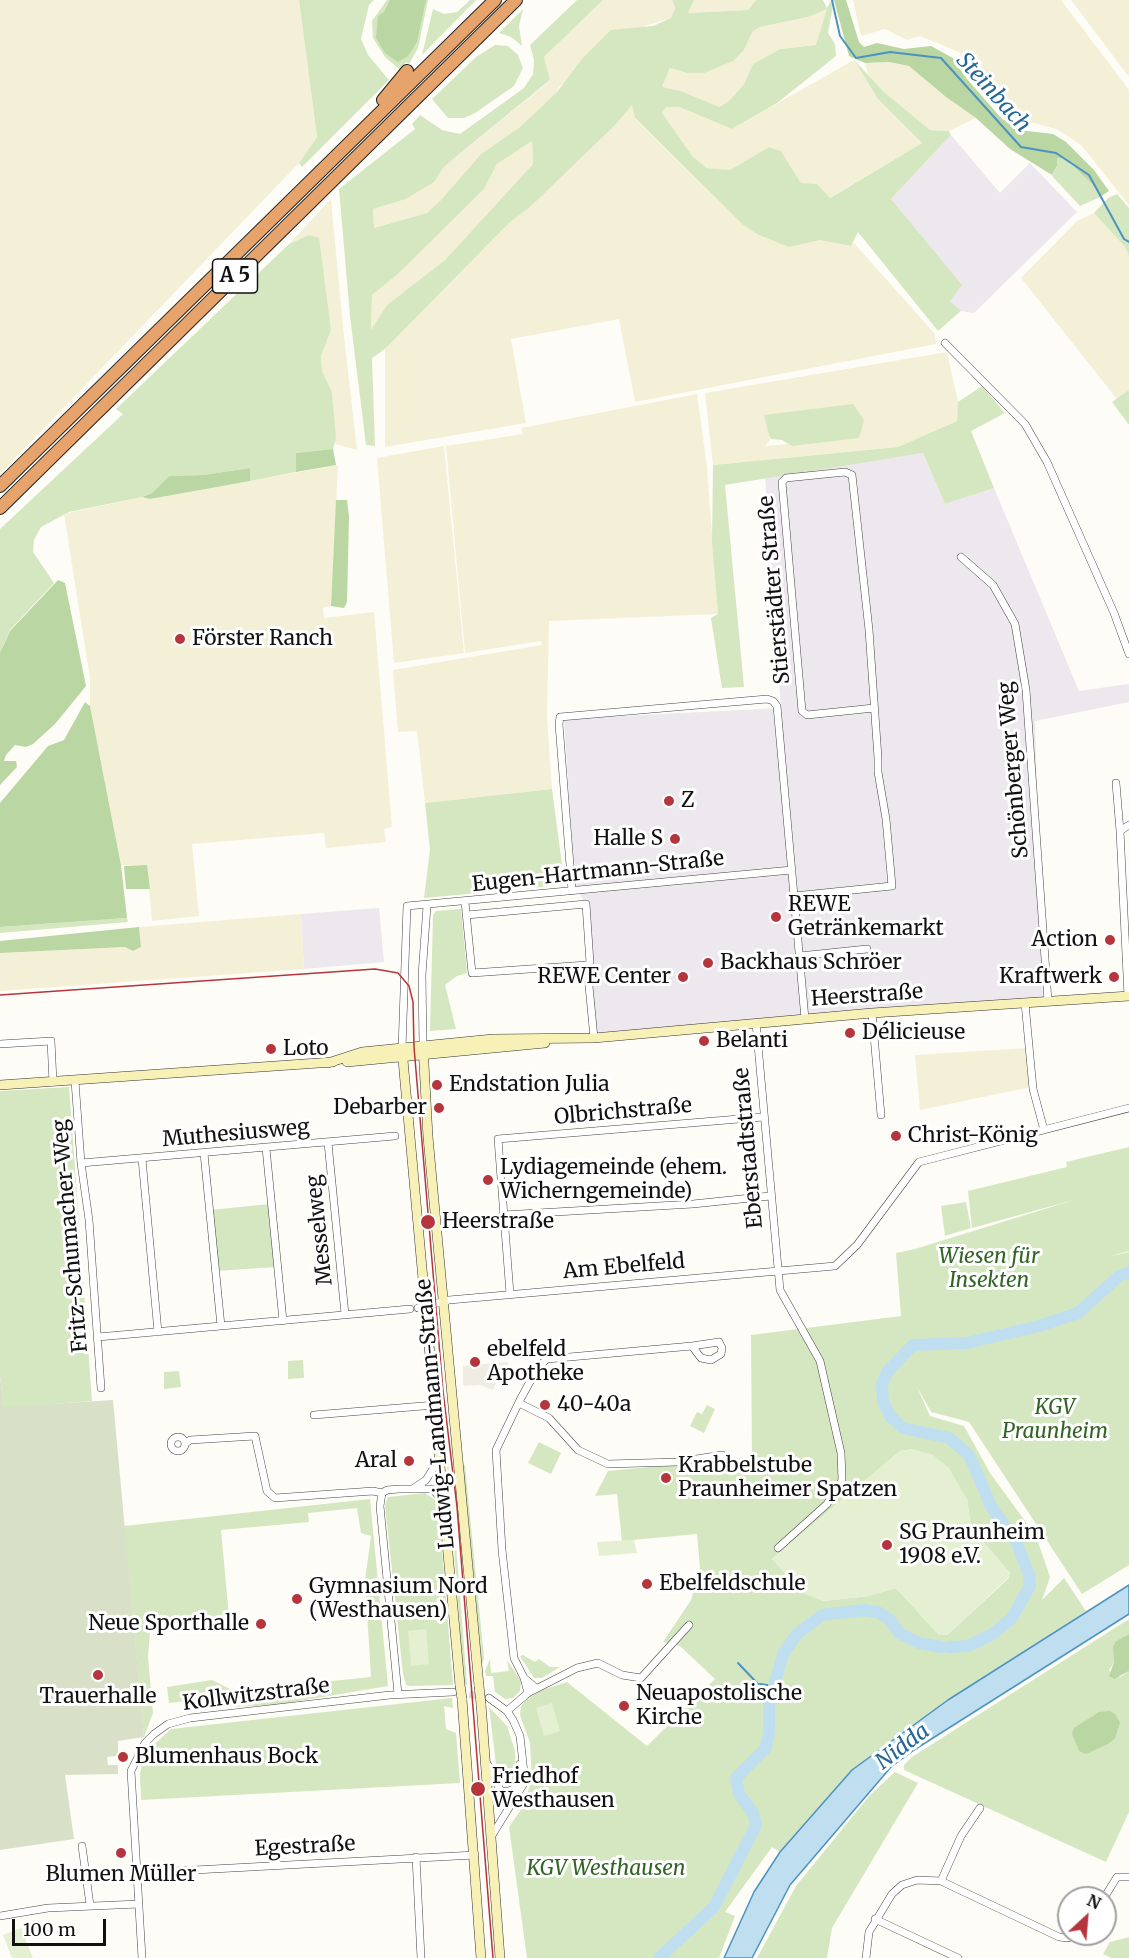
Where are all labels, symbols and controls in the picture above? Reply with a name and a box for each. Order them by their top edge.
water label: Steinbach [950,48,1036,138]
road number: A 5 [212,259,258,293]
street label: Stierstädter Straße [754,495,796,685]
place label: Förster Ranch [192,626,333,652]
marker: Förster Ranch [173,632,187,646]
street label: Schönberger Weg [994,680,1034,860]
place label: Z [681,788,695,814]
marker: Z [662,794,676,808]
place label: Halle S [593,826,663,852]
marker: Halle S [668,832,682,846]
street label: Eugen-Hartmann-Straße [471,846,725,898]
place label: REWE Getränkemarkt [788,892,944,942]
marker: REWE Getränkemarkt [769,910,783,924]
place label: Action [1032,927,1098,953]
marker: Action [1103,933,1117,947]
place label: Backhaus Schröer [720,950,902,976]
marker: Backhaus Schröer [701,956,715,970]
place label: REWE Center [537,964,671,990]
place label: Kraftwerk [999,964,1102,990]
marker: REWE Center [676,970,690,984]
marker: Kraftwerk [1107,970,1121,984]
street label: Heerstraße [810,980,924,1012]
place label: Délicieuse [862,1020,965,1046]
marker: Délicieuse [843,1026,857,1040]
place label: Belanti [716,1028,788,1054]
marker: Belanti [697,1034,711,1048]
place label: Loto [283,1036,329,1062]
marker: Loto [264,1042,278,1056]
street label: Eberstadtstraße [729,1066,769,1230]
place label: Endstation Julia [449,1072,610,1098]
marker: Endstation Julia [430,1078,444,1092]
street label: Olbrichstraße [553,1093,693,1131]
place label: Debarber [333,1095,427,1121]
marker: Debarber [432,1101,446,1115]
street label: Muthesiusweg [161,1115,311,1153]
street label: Fritz-Schumacher-Weg [48,1118,94,1354]
place label: Christ-König [908,1123,1038,1149]
marker: Christ-König [889,1129,903,1143]
place label: Lydiagemeinde (ehem. Wicherngemeinde) [500,1155,727,1205]
marker: Lydiagemeinde (ehem. Wicherngemeinde) [481,1173,495,1187]
street label: Messelweg [302,1174,338,1286]
place label: Heerstraße [442,1209,554,1235]
marker: Heerstraße [419,1213,437,1231]
park label: Wiesen für Insekten [939,1244,1039,1294]
street label: Am Ebelfeld [562,1249,686,1285]
street label: Ludwig-Landmann-Straße [412,1278,460,1550]
place label: ebelfeld Apotheke [487,1337,584,1387]
marker: ebelfeld Apotheke [468,1355,482,1369]
place label: 40-40a [557,1392,631,1418]
park label: KGV Praunheim [1002,1395,1108,1445]
marker: 40-40a [538,1398,552,1412]
place label: Aral [355,1448,397,1474]
place label: Krabbelstube Praunheimer Spatzen [678,1453,897,1503]
marker: Aral [402,1454,416,1468]
marker: Krabbelstube Praunheimer Spatzen [659,1471,673,1485]
place label: SG Praunheim 1908 e.V. [899,1520,1045,1570]
marker: SG Praunheim 1908 e.V. [880,1538,894,1552]
place label: Ebelfeldschule [659,1571,805,1597]
place label: Gymnasium Nord (Westhausen) [309,1574,488,1624]
marker: Ebelfeldschule [640,1577,654,1591]
marker: Gymnasium Nord (Westhausen) [290,1592,304,1606]
place label: Neue Sporthalle [88,1611,249,1637]
marker: Neue Sporthalle [254,1617,268,1631]
marker: Trauerhalle [91,1668,105,1682]
street label: Kollwitzstraße [181,1673,331,1717]
place label: Neuapostolische Kirche [636,1681,802,1731]
place label: Trauerhalle [40,1684,156,1710]
marker: Neuapostolische Kirche [617,1699,631,1713]
water label: Nidda [871,1718,935,1776]
place label: Blumenhaus Bock [135,1744,318,1770]
marker: Blumenhaus Bock [116,1750,130,1764]
place label: Friedhof Westhausen [492,1764,615,1814]
marker: Friedhof Westhausen [469,1780,487,1798]
street label: Egestraße [254,1832,356,1862]
marker: Blumen Müller [114,1846,128,1860]
park label: KGV Westhausen [526,1856,686,1882]
place label: Blumen Müller [46,1862,196,1888]
north arrow [1057,1886,1117,1946]
text: N [1084,1890,1104,1913]
scale bar [15,1907,110,1945]
text: 100 m [23,1918,76,1941]

